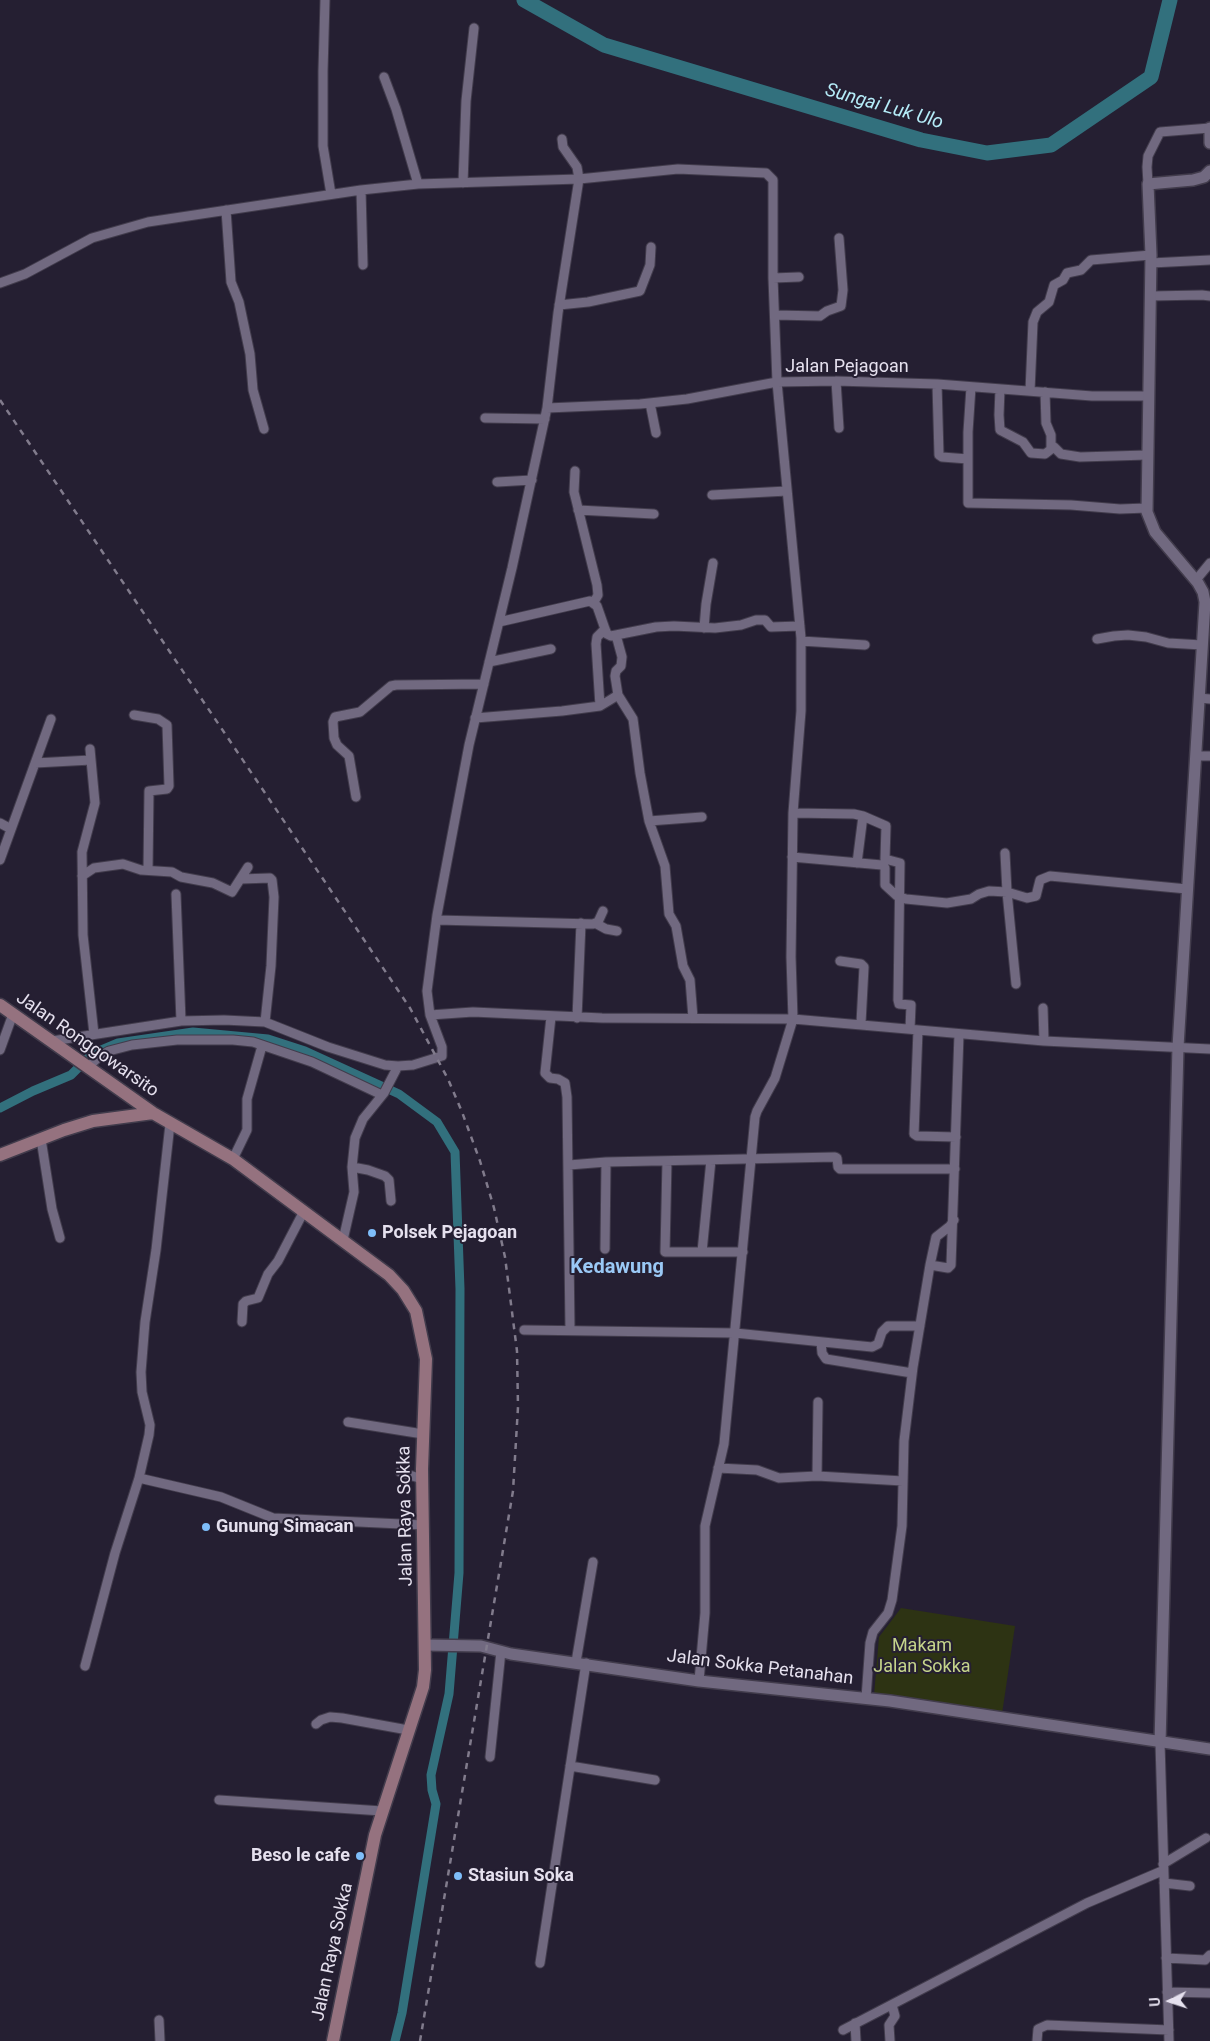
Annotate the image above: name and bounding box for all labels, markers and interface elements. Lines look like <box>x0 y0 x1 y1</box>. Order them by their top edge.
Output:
water label: Sungai Luk Ulo <box>822 79 946 135</box>
street label: Jalan Pejagoan <box>785 356 909 378</box>
street label: Jalan Ronggowarsito <box>12 988 162 1102</box>
place label: Polsek Pejagoan <box>382 1222 517 1244</box>
marker: Polsek Pejagoan <box>366 1227 378 1239</box>
district label: Kedawung <box>570 1256 664 1280</box>
street label: Jalan Raya Sokka <box>394 1445 418 1587</box>
place label: Gunung Simacan <box>216 1516 354 1538</box>
marker: Gunung Simacan <box>200 1521 212 1533</box>
park label: Makam Jalan Sokka <box>873 1635 971 1678</box>
street label: Jalan Sokka Petanahan <box>666 1646 854 1690</box>
place label: Beso le cafe <box>251 1845 350 1867</box>
marker: Beso le cafe <box>354 1850 366 1862</box>
place label: Stasiun Soka <box>468 1865 574 1887</box>
marker: Stasiun Soka <box>452 1870 464 1882</box>
street label: Jalan Raya Sokka <box>308 1881 358 2023</box>
north arrow <box>1145 1976 1195 2026</box>
text: U <box>1147 1997 1163 2007</box>

